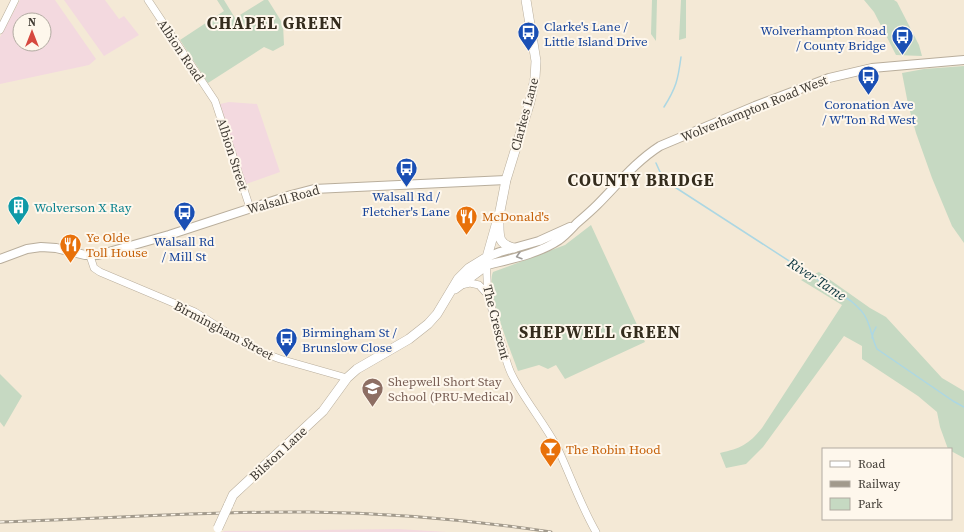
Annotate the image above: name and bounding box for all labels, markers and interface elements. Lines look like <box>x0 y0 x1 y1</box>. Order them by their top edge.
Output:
district label: CHAPEL GREEN <box>207 11 343 35</box>
north arrow <box>12 12 52 52</box>
text: N <box>28 15 36 30</box>
street label: Albion Road <box>154 16 208 85</box>
place label: Clarke's Lane / Little Island Drive <box>544 18 648 50</box>
bus stop icon: Clarke's Lane / Little Island Drive <box>515 20 541 53</box>
place label: Wolverhampton Road / County Bridge <box>760 22 887 54</box>
bus stop icon: Wolverhampton Road / County Bridge <box>889 24 915 57</box>
bus stop icon: Coronation Ave / W'Ton Rd West <box>856 63 882 96</box>
street label: Wolverhampton Road West <box>678 71 831 146</box>
street label: Clarkes Lane <box>507 75 542 152</box>
place label: Coronation Ave / W'Ton Rd West <box>822 96 917 128</box>
street label: Albion Street <box>213 116 253 193</box>
bus stop icon: Walsall Rd / Fletcher's Lane <box>393 155 419 188</box>
district label: COUNTY BRIDGE <box>567 168 715 192</box>
street label: Walsall Road <box>245 181 322 218</box>
place label: Walsall Rd / Fletcher's Lane <box>362 188 450 220</box>
building icon: Wolverson X Ray <box>6 194 32 227</box>
place label: Wolverson X Ray <box>34 199 132 216</box>
bus stop icon: Walsall Rd / Mill St <box>171 200 197 233</box>
restaurant icon: McDonald's <box>454 203 480 236</box>
place label: McDonald's <box>482 208 549 225</box>
place label: Ye Olde Toll House <box>86 229 148 261</box>
restaurant icon: Ye Olde Toll House <box>57 231 83 264</box>
place label: Walsall Rd / Mill St <box>154 233 215 265</box>
one-way arrow <box>516 251 523 260</box>
water label: River Tame <box>783 252 850 306</box>
street label: The Crescent <box>479 283 514 362</box>
street label: Birmingham Street <box>171 297 277 364</box>
district label: SHEPWELL GREEN <box>519 320 681 344</box>
place label: Birmingham St / Brunslow Close <box>302 324 398 356</box>
bus stop icon: Birmingham St / Brunslow Close <box>274 326 300 359</box>
place label: Shepwell Short Stay School (PRU-Medical) <box>388 373 514 405</box>
school or university icon: Shepwell Short Stay School (PRU-Medical) <box>359 375 385 408</box>
street label: Bilston Lane <box>246 422 311 484</box>
bar icon: The Robin Hood <box>538 436 564 469</box>
place label: The Robin Hood <box>566 441 661 458</box>
legend <box>822 448 952 520</box>
text: Road <box>858 456 885 472</box>
text: Railway <box>858 476 901 492</box>
text: Park <box>858 496 883 512</box>

